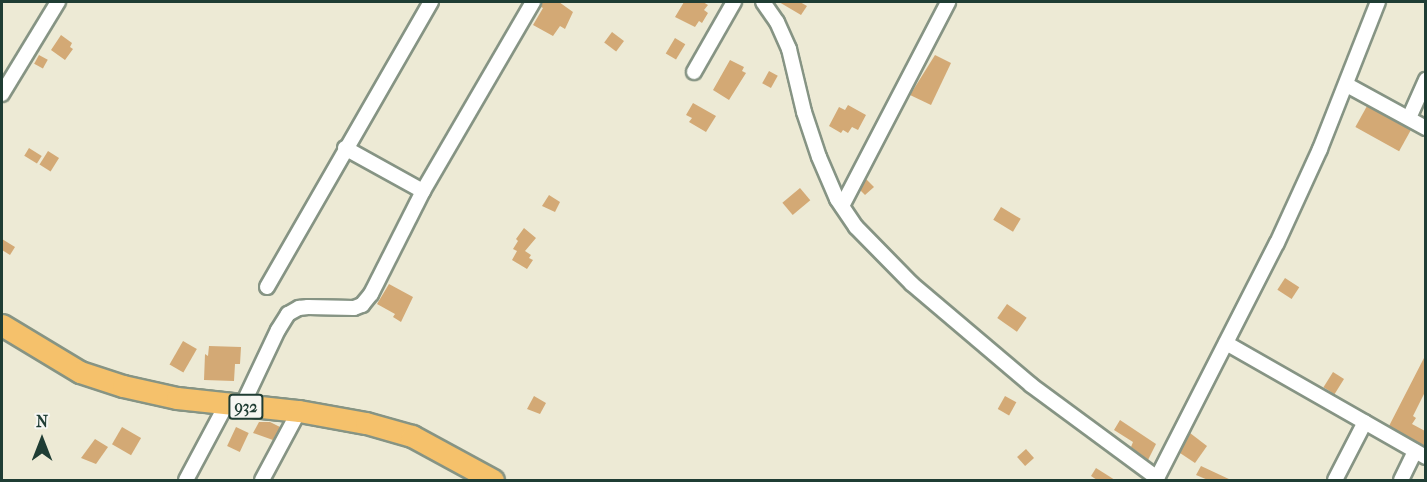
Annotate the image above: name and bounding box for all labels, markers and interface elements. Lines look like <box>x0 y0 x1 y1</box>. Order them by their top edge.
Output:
road number: 932 <box>228 394 264 420</box>
north arrow <box>12 410 72 470</box>
text: N <box>36 412 48 431</box>

